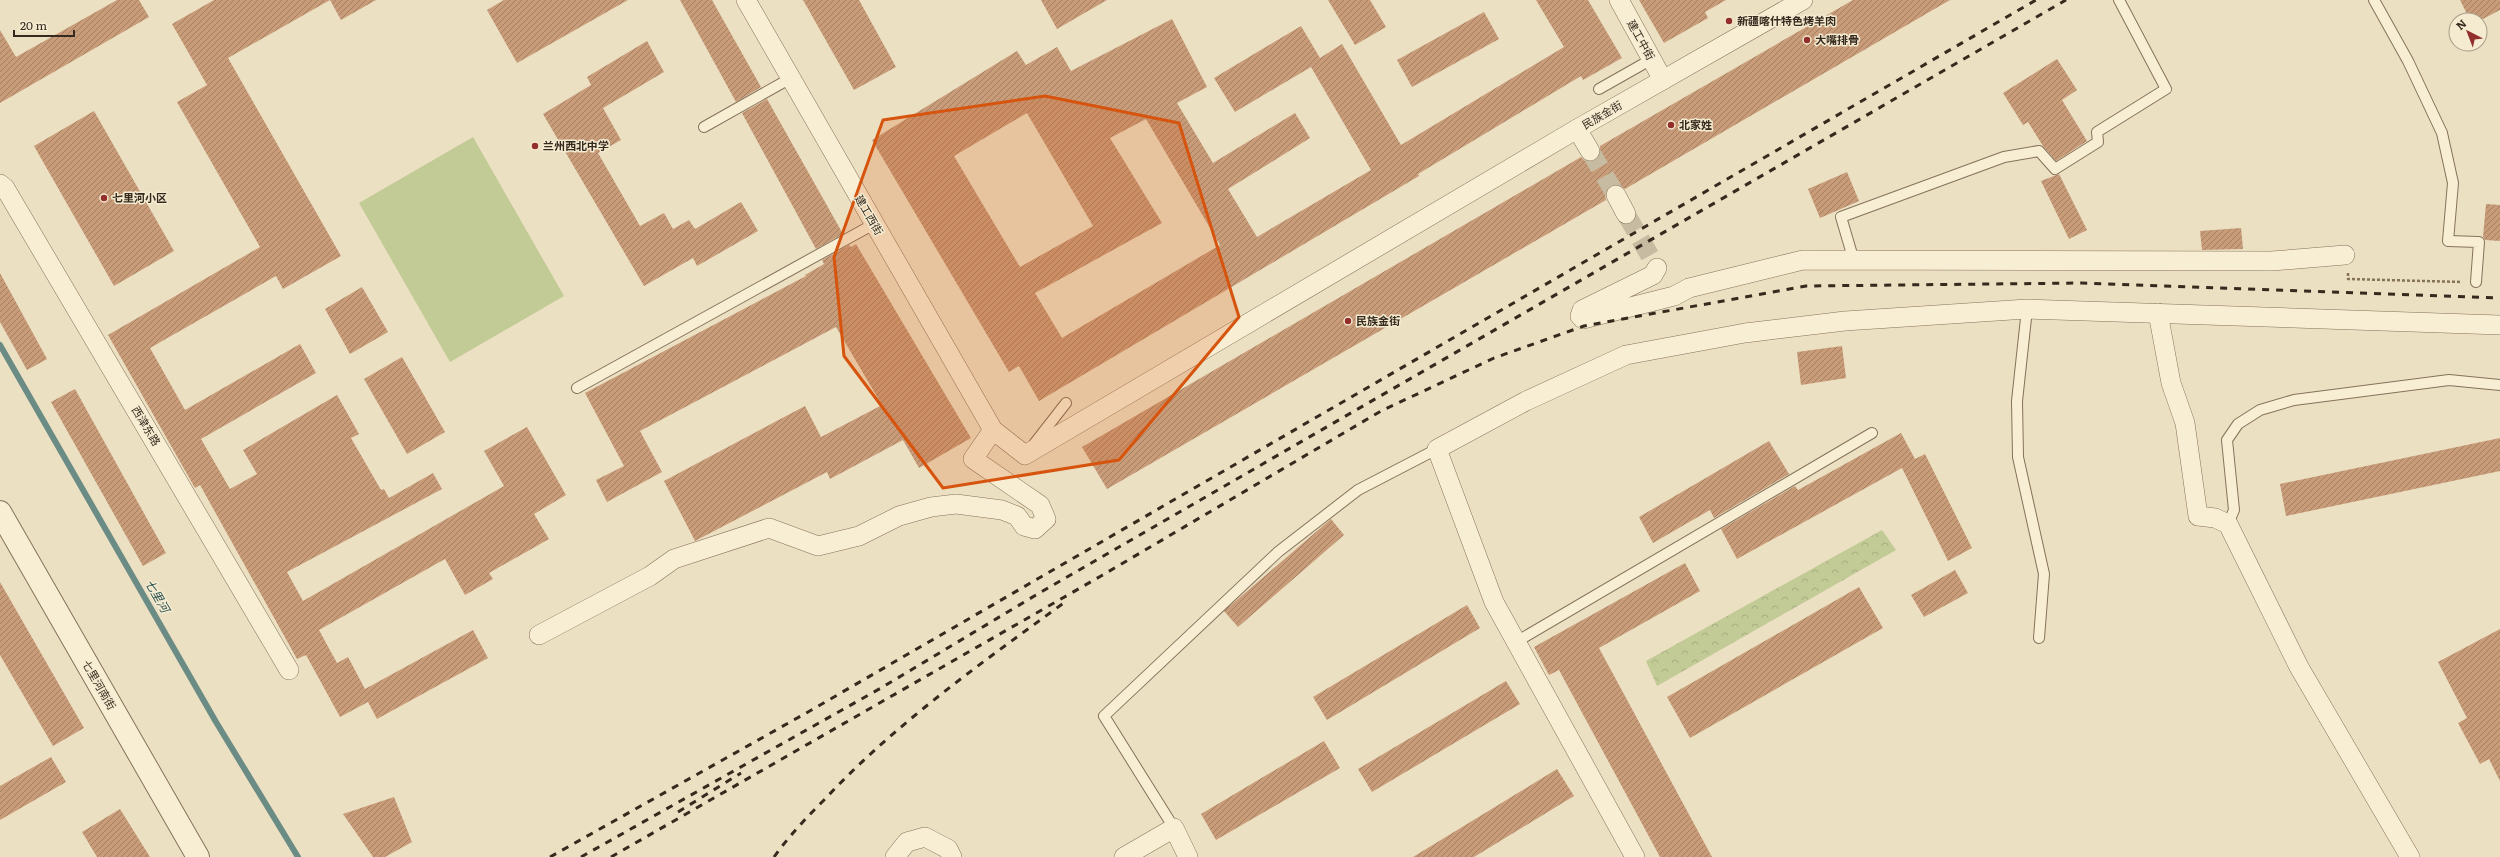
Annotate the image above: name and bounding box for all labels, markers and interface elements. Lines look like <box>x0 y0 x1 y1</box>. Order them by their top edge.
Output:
scale bar <box>14 12 74 38</box>
place label: 新疆喀什特色烤羊肉 <box>1737 12 1836 28</box>
north arrow <box>2448 12 2488 52</box>
text: N <box>2452 15 2469 33</box>
text: 20 m <box>20 16 47 34</box>
street label: 建工中街 <box>1624 16 1660 63</box>
marker: 新疆喀什特色烤羊肉 <box>1724 16 1734 26</box>
place label: 大嘴排骨 <box>1815 31 1859 47</box>
marker: 大嘴排骨 <box>1802 35 1812 45</box>
street label: 民族金街 <box>1578 96 1625 132</box>
place label: 北家姓 <box>1679 116 1712 132</box>
marker: 北家姓 <box>1666 120 1676 130</box>
place label: 兰州西北中学 <box>543 137 609 153</box>
marker: 兰州西北中学 <box>530 141 540 151</box>
place label: 七里河小区 <box>112 189 167 205</box>
street label: 建工西街 <box>852 191 888 238</box>
marker: 七里河小区 <box>99 193 109 203</box>
place label: 民族金街 <box>1356 312 1400 328</box>
marker: 民族金街 <box>1343 316 1353 326</box>
street label: 西津东路 <box>129 403 165 448</box>
water label: 七里河 <box>141 575 176 617</box>
street label: 七里河南街 <box>79 657 121 712</box>

